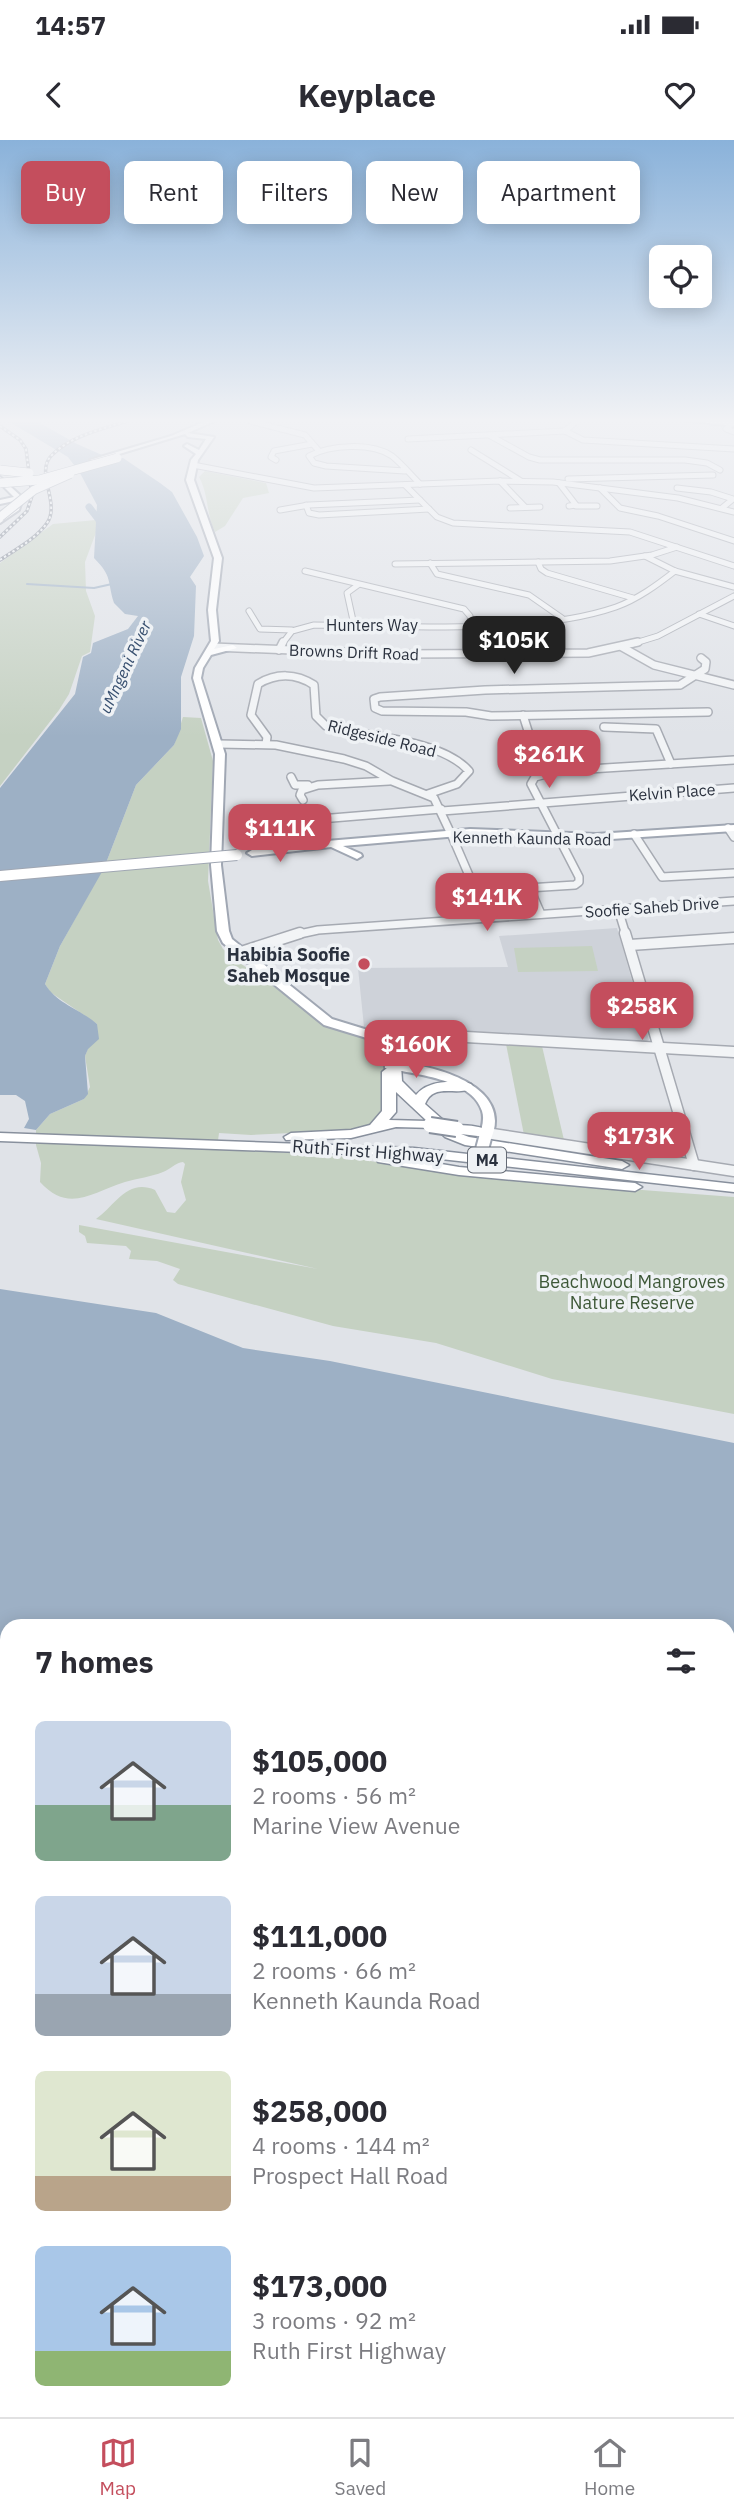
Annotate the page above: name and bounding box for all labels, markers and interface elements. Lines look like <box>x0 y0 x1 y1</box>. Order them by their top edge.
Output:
text: 14:57 <box>35 8 106 42</box>
text: Keyplace <box>298 74 436 116</box>
icon: back <box>35 76 73 114</box>
icon: heart <box>661 76 699 114</box>
chip: Buy <box>21 161 110 224</box>
chip: Rent <box>124 161 223 224</box>
chip: Filters <box>237 161 352 224</box>
chip: New <box>366 161 463 224</box>
chip: Apartment <box>477 161 640 224</box>
map controls <box>649 245 712 308</box>
button: locate <box>649 245 712 308</box>
street label: Hunters Way <box>326 615 418 635</box>
water label: uMngeni River <box>95 616 156 716</box>
pin: $105K <box>465 616 563 676</box>
text: $105K <box>478 624 550 654</box>
street label: Browns Drift Road <box>289 640 419 664</box>
street label: Ridgeside Road <box>326 715 438 761</box>
pin: $261K <box>500 730 598 790</box>
text: $261K <box>513 738 585 768</box>
street label: Kelvin Place <box>628 779 716 805</box>
pin: $111K <box>231 804 329 864</box>
text: $111K <box>244 812 316 842</box>
street label: Kenneth Kaunda Road <box>452 827 612 849</box>
pin: $141K <box>438 874 536 933</box>
text: $141K <box>451 881 523 911</box>
street label: Soofie Saheb Drive <box>584 892 720 922</box>
place label: Habibia Soofie Saheb Mosque <box>227 943 350 987</box>
marker: Habibia Soofie Saheb Mosque <box>356 956 372 972</box>
pin: $258K <box>593 982 691 1042</box>
text: $258K <box>606 990 678 1020</box>
pin: $160K <box>367 1020 465 1080</box>
text: $160K <box>380 1028 452 1058</box>
pin: $173K <box>590 1112 688 1172</box>
text: $173K <box>603 1120 675 1150</box>
street label: Ruth First Highway <box>291 1134 445 1168</box>
road number: M4 <box>468 1148 506 1172</box>
park label: Beachwood Mangroves Nature Reserve <box>539 1270 725 1314</box>
text: 7 homes <box>35 1642 154 1681</box>
icon: filters <box>662 1642 700 1680</box>
text: $105,000 <box>252 1741 387 1780</box>
icon: home <box>91 1749 175 1833</box>
text: 2 rooms · 56 m² <box>252 1780 416 1810</box>
text: Marine View Avenue <box>252 1810 460 1840</box>
text: $111,000 <box>252 1916 387 1955</box>
icon: home <box>91 1924 175 2008</box>
text: 2 rooms · 66 m² <box>252 1955 416 1985</box>
text: Kenneth Kaunda Road <box>252 1985 481 2015</box>
text: $258,000 <box>252 2091 387 2130</box>
icon: home <box>91 2099 175 2183</box>
text: 4 rooms · 144 m² <box>252 2130 430 2160</box>
text: Prospect Hall Road <box>252 2160 448 2190</box>
text: $173,000 <box>252 2266 387 2305</box>
icon: home <box>91 2274 175 2358</box>
text: 3 rooms · 92 m² <box>252 2305 416 2335</box>
text: Ruth First Highway <box>252 2335 446 2365</box>
tab: Map <box>99 2434 137 2500</box>
tab: Saved <box>335 2434 386 2500</box>
tab: Home <box>584 2434 635 2500</box>

